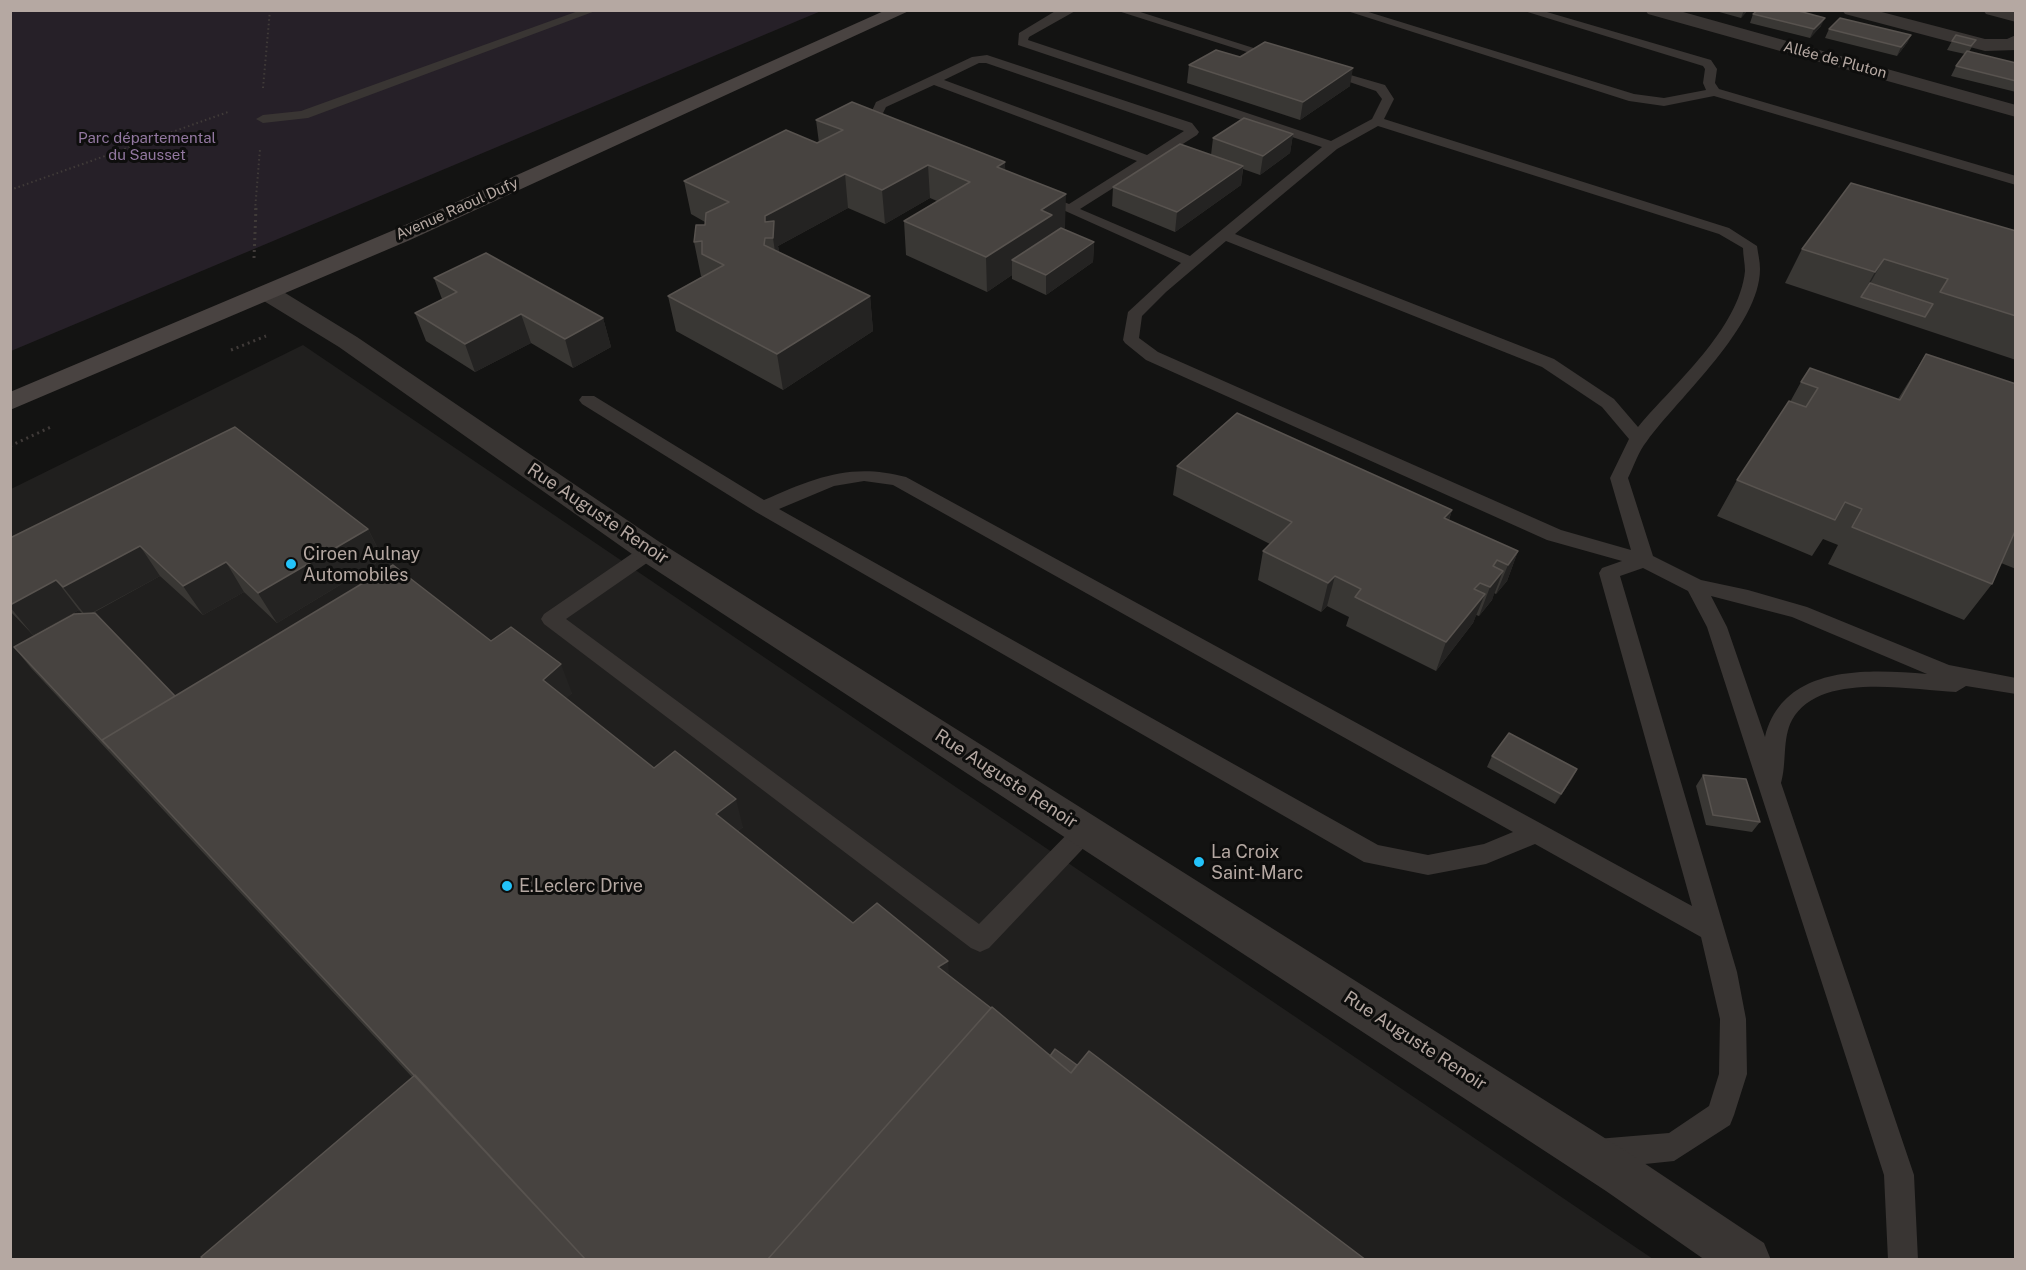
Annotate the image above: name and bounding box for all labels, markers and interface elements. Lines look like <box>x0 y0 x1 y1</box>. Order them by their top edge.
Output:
street label: Allée de Pluton <box>1781 38 1889 82</box>
park label: Parc départemental du Sausset <box>78 129 216 164</box>
street label: Avenue Raoul Dufy <box>393 174 521 244</box>
street label: Rue Auguste Renoir <box>523 459 673 569</box>
place label: Ciroen Aulnay Automobiles <box>303 543 420 586</box>
marker: Ciroen Aulnay Automobiles <box>284 557 298 571</box>
street label: Rue Auguste Renoir <box>931 725 1081 833</box>
place label: La Croix Saint-Marc <box>1211 841 1303 884</box>
marker: La Croix Saint-Marc <box>1192 855 1206 869</box>
place label: E.Leclerc Drive <box>519 875 643 897</box>
marker: E.Leclerc Drive <box>500 879 514 893</box>
street label: Rue Auguste Renoir <box>1340 987 1490 1095</box>

